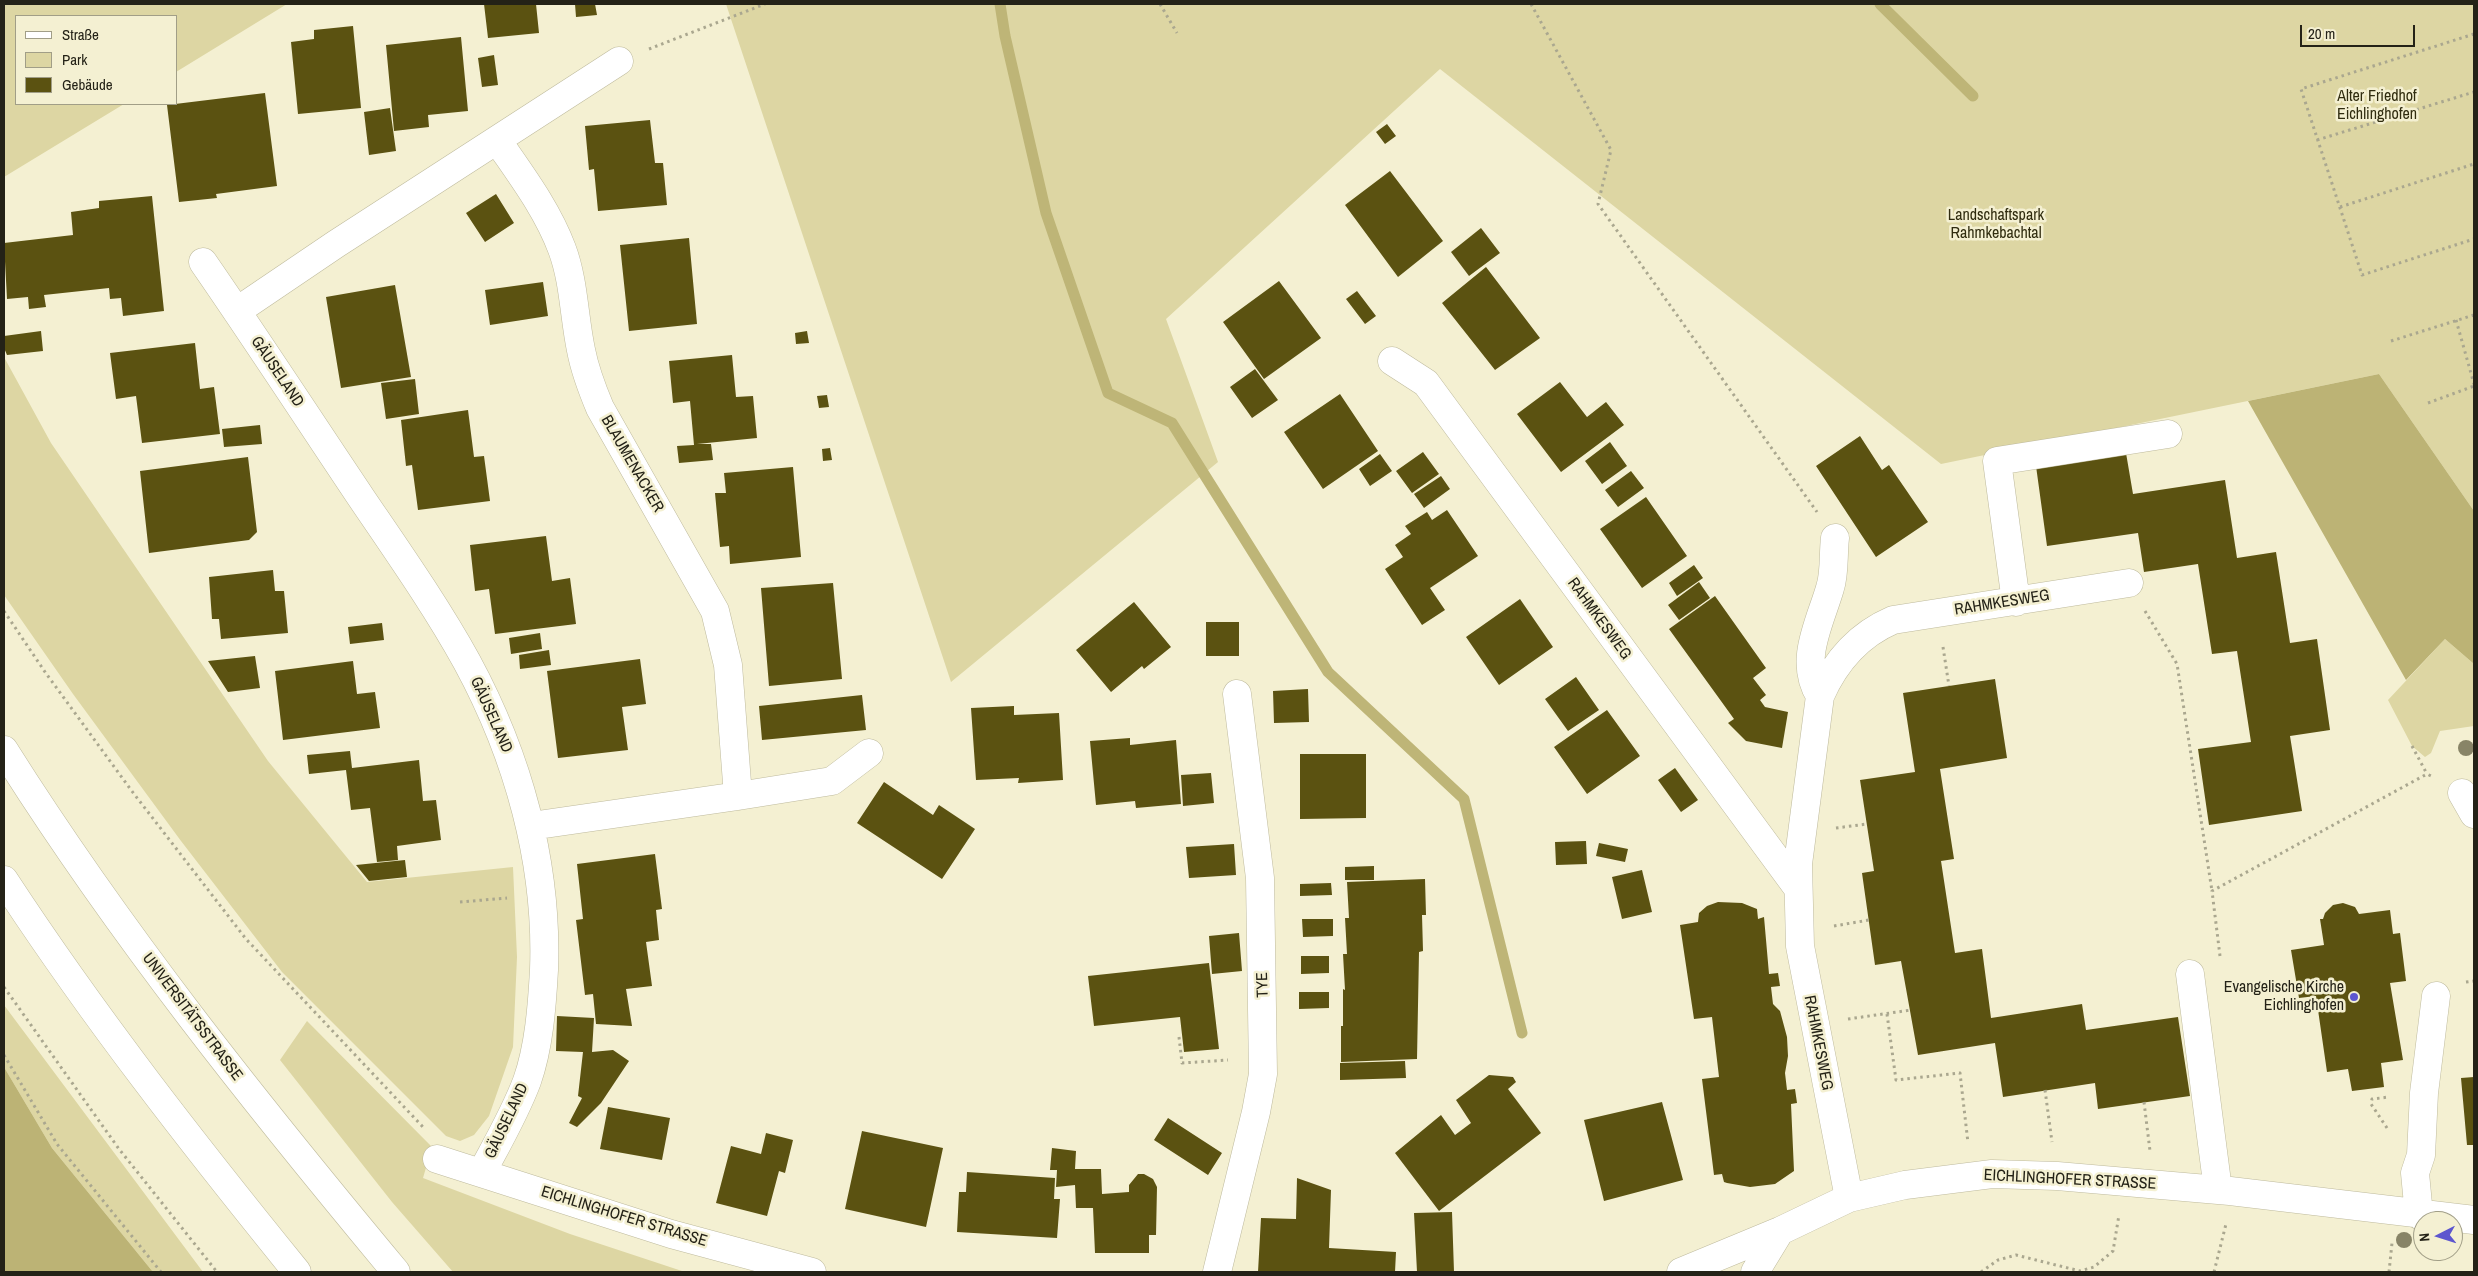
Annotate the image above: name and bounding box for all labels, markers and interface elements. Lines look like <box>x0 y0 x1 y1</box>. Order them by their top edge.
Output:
legend <box>15 15 178 105</box>
scale bar <box>2303 15 2418 47</box>
text: 20 m <box>2308 23 2335 44</box>
text: Straße <box>62 24 99 45</box>
text: Park <box>62 49 87 70</box>
text: Gebäude <box>62 74 113 95</box>
park label: Alter Friedhof Eichlinghofen <box>2337 87 2417 125</box>
park label: Landschaftspark Rahmkebachtal <box>1948 206 2044 244</box>
street label: GÄUSELAND <box>246 333 308 411</box>
street label: BLAUMENACKER <box>597 412 667 516</box>
street label: RAHMKESWEG <box>1563 574 1635 664</box>
street label: RAHMKESWEG <box>1953 586 2051 620</box>
street label: GÄUSELAND <box>466 674 516 756</box>
street label: UNIVERSITÄTSSTRASSE <box>138 949 246 1085</box>
street label: TYE <box>1253 972 1273 998</box>
place label: Evangelische Kirche Eichlinghofen <box>2224 978 2344 1016</box>
marker: Evangelische Kirche Eichlinghofen <box>2348 991 2360 1003</box>
street label: RAHMKESWEG <box>1799 994 1837 1092</box>
street label: GÄUSELAND <box>481 1080 533 1162</box>
street label: EICHLINGHOFER STRASSE <box>1983 1166 2157 1194</box>
street label: EICHLINGHOFER STRASSE <box>539 1183 709 1251</box>
north arrow <box>2413 1211 2463 1261</box>
text: N <box>2415 1232 2433 1242</box>

